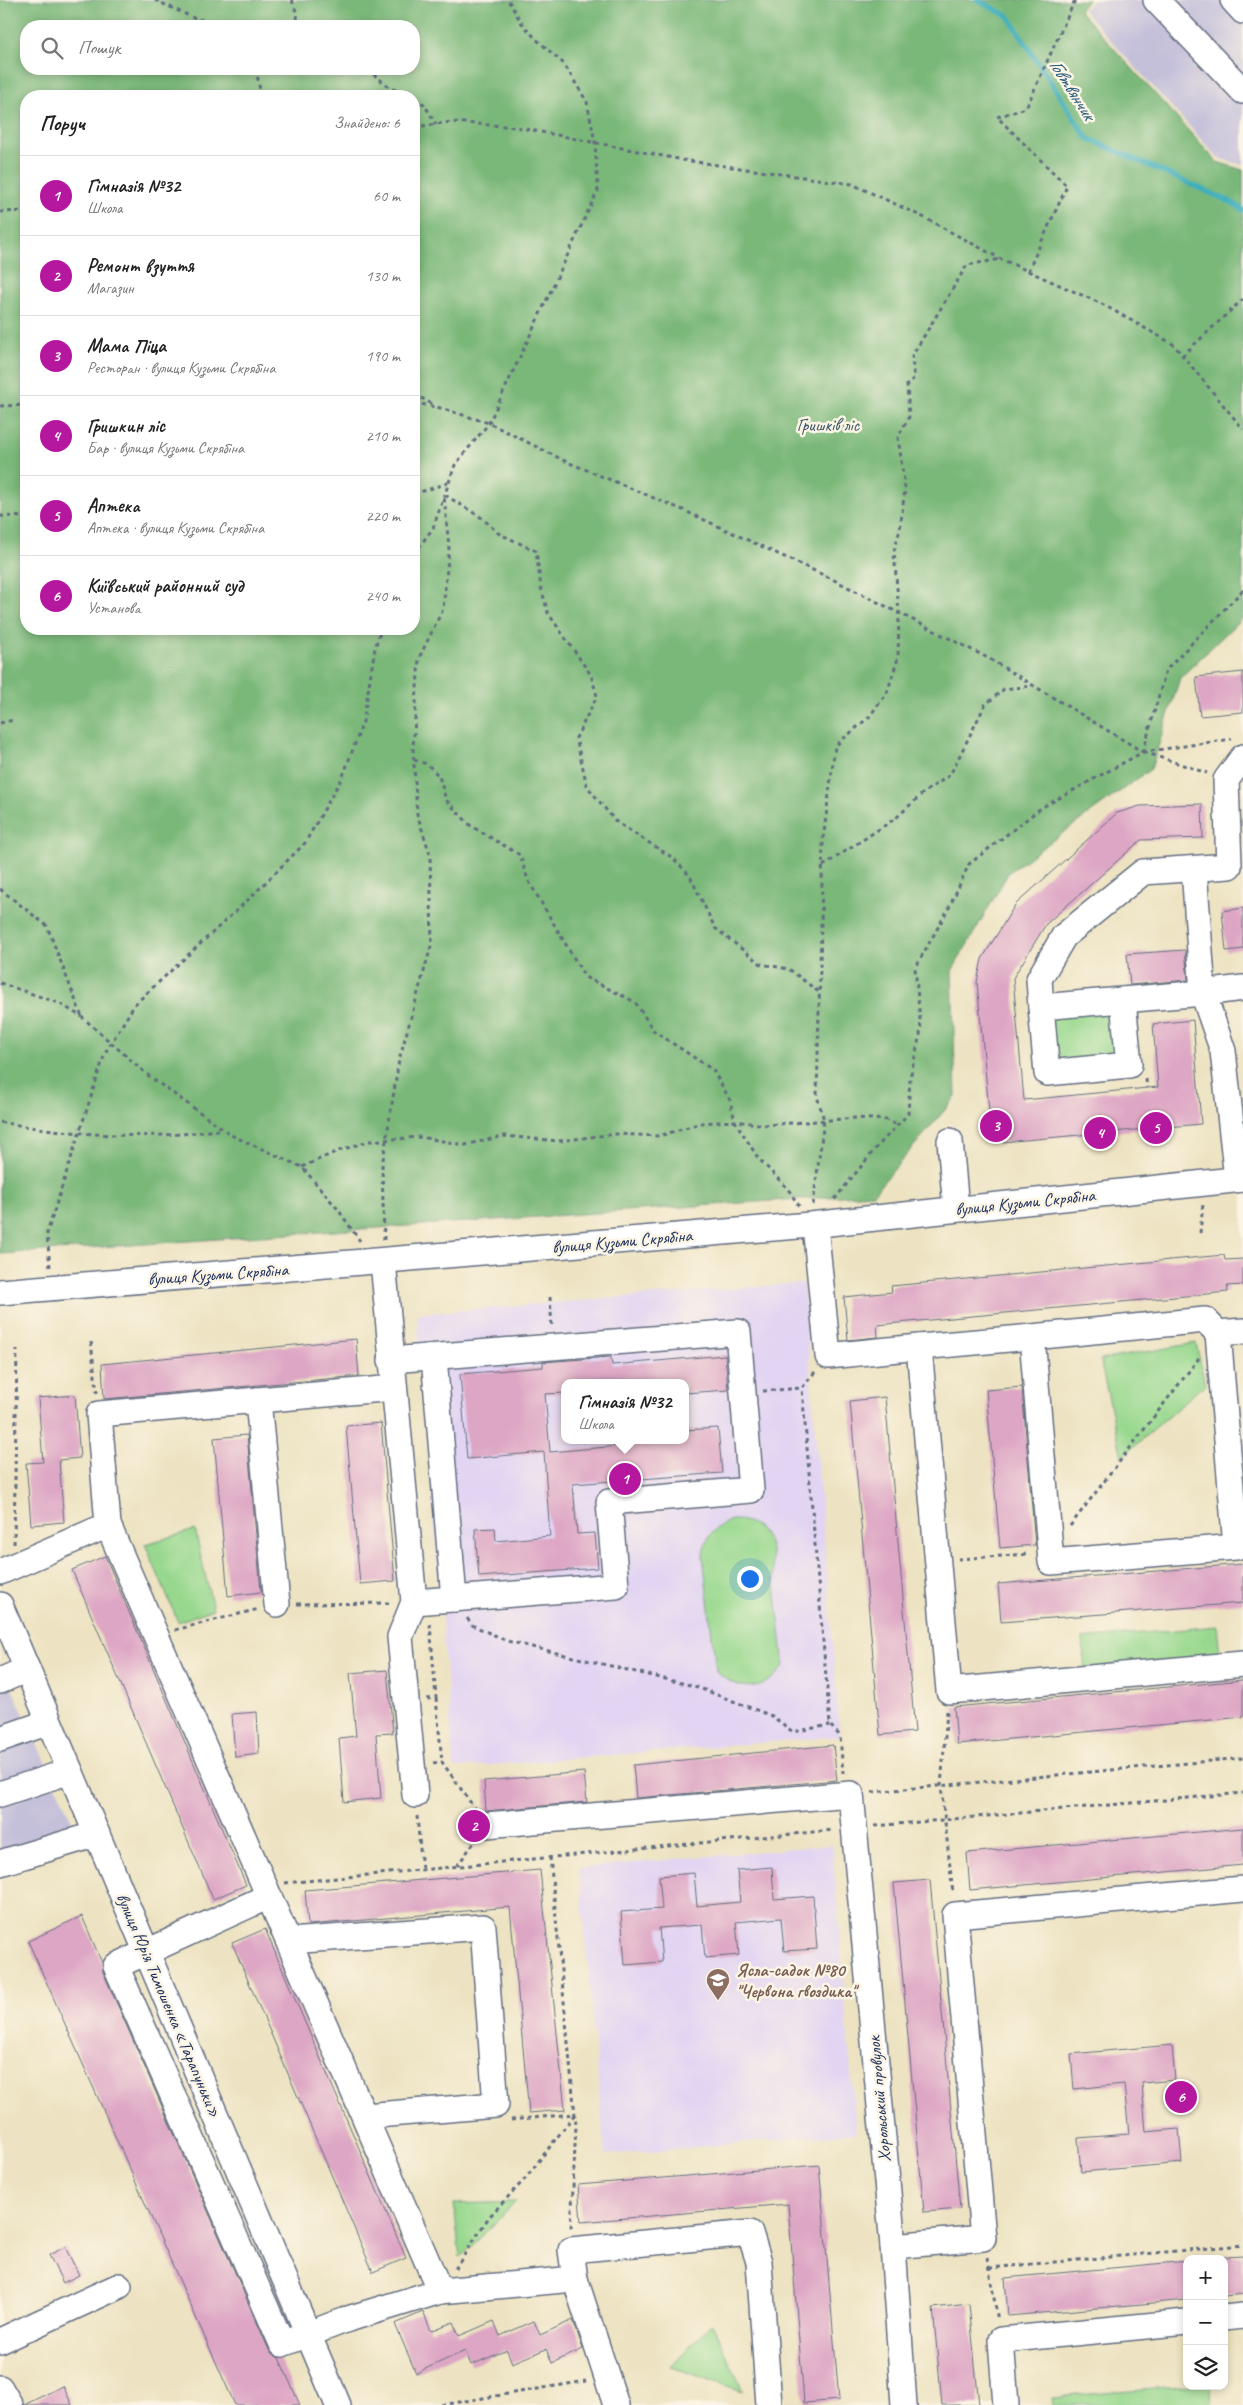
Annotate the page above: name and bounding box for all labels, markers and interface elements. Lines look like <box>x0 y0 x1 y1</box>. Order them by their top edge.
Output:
search box <box>20 20 420 75</box>
icon: search <box>38 34 66 62</box>
text: Пошук <box>78 36 120 60</box>
water label: Говтвянчик <box>1044 55 1102 127</box>
text: Поруч <box>40 110 85 136</box>
text: Знайдено: 6 <box>334 113 400 133</box>
text: Гімназія №32 <box>87 174 180 198</box>
text: 1 <box>52 186 60 206</box>
text: 60 m <box>373 186 400 206</box>
text: Школа <box>87 198 122 218</box>
text: Ремонт взуття <box>87 254 194 278</box>
text: 2 <box>52 266 60 286</box>
text: 130 m <box>366 266 400 286</box>
text: Магазин <box>87 278 134 298</box>
text: Мама Піца <box>87 334 166 358</box>
text: 3 <box>52 346 60 366</box>
text: 190 m <box>366 346 400 366</box>
text: Ресторан · вулиця Кузьми Скрябіна <box>87 358 275 378</box>
text: Гришкин ліс <box>87 414 165 438</box>
park label: Гришків ліс <box>797 414 861 436</box>
text: 4 <box>52 426 60 446</box>
text: 210 m <box>366 426 400 446</box>
text: Бар · вулиця Кузьми Скрябіна <box>87 438 244 458</box>
text: Аптека <box>87 494 140 518</box>
text: 5 <box>53 506 59 526</box>
text: 220 m <box>366 506 400 526</box>
text: Аптека · вулиця Кузьми Скрябіна <box>87 518 264 538</box>
text: Київський районний суд <box>87 574 243 598</box>
text: 6 <box>52 586 60 606</box>
text: 240 m <box>366 586 400 606</box>
text: Установа <box>87 598 140 618</box>
pin: 3 <box>980 1107 1012 1145</box>
pin: 5 <box>1140 1109 1172 1147</box>
pin: 4 <box>1084 1114 1116 1152</box>
street label: вулиця Кузьми Скрябіна <box>954 1184 1097 1221</box>
street label: вулиця Кузьми Скрябіна <box>551 1224 694 1259</box>
street label: вулиця Кузьми Скрябіна <box>147 1258 290 1291</box>
popup <box>561 1379 689 1444</box>
text: Гімназія №32 <box>578 1390 672 1414</box>
text: Школа <box>578 1414 614 1434</box>
pin: 1 <box>609 1460 641 1498</box>
your location <box>737 1566 763 1592</box>
pin: 2 <box>458 1807 490 1845</box>
street label: вулиця Юрія Тимошенка «Тарапуньки» <box>112 1890 226 2121</box>
place label: Ясла-садок №80 "Червона гвоздика" <box>736 1959 859 2002</box>
school or university icon: Ясла-садок №80 "Червона гвоздика" <box>705 1967 731 2001</box>
street label: Хорольський провулок <box>862 2034 895 2163</box>
pin: 6 <box>1165 2078 1197 2116</box>
map controls <box>1183 2255 1228 2390</box>
button: + <box>1183 2255 1228 2300</box>
button: − <box>1183 2300 1228 2345</box>
button: layers <box>1183 2345 1228 2390</box>

